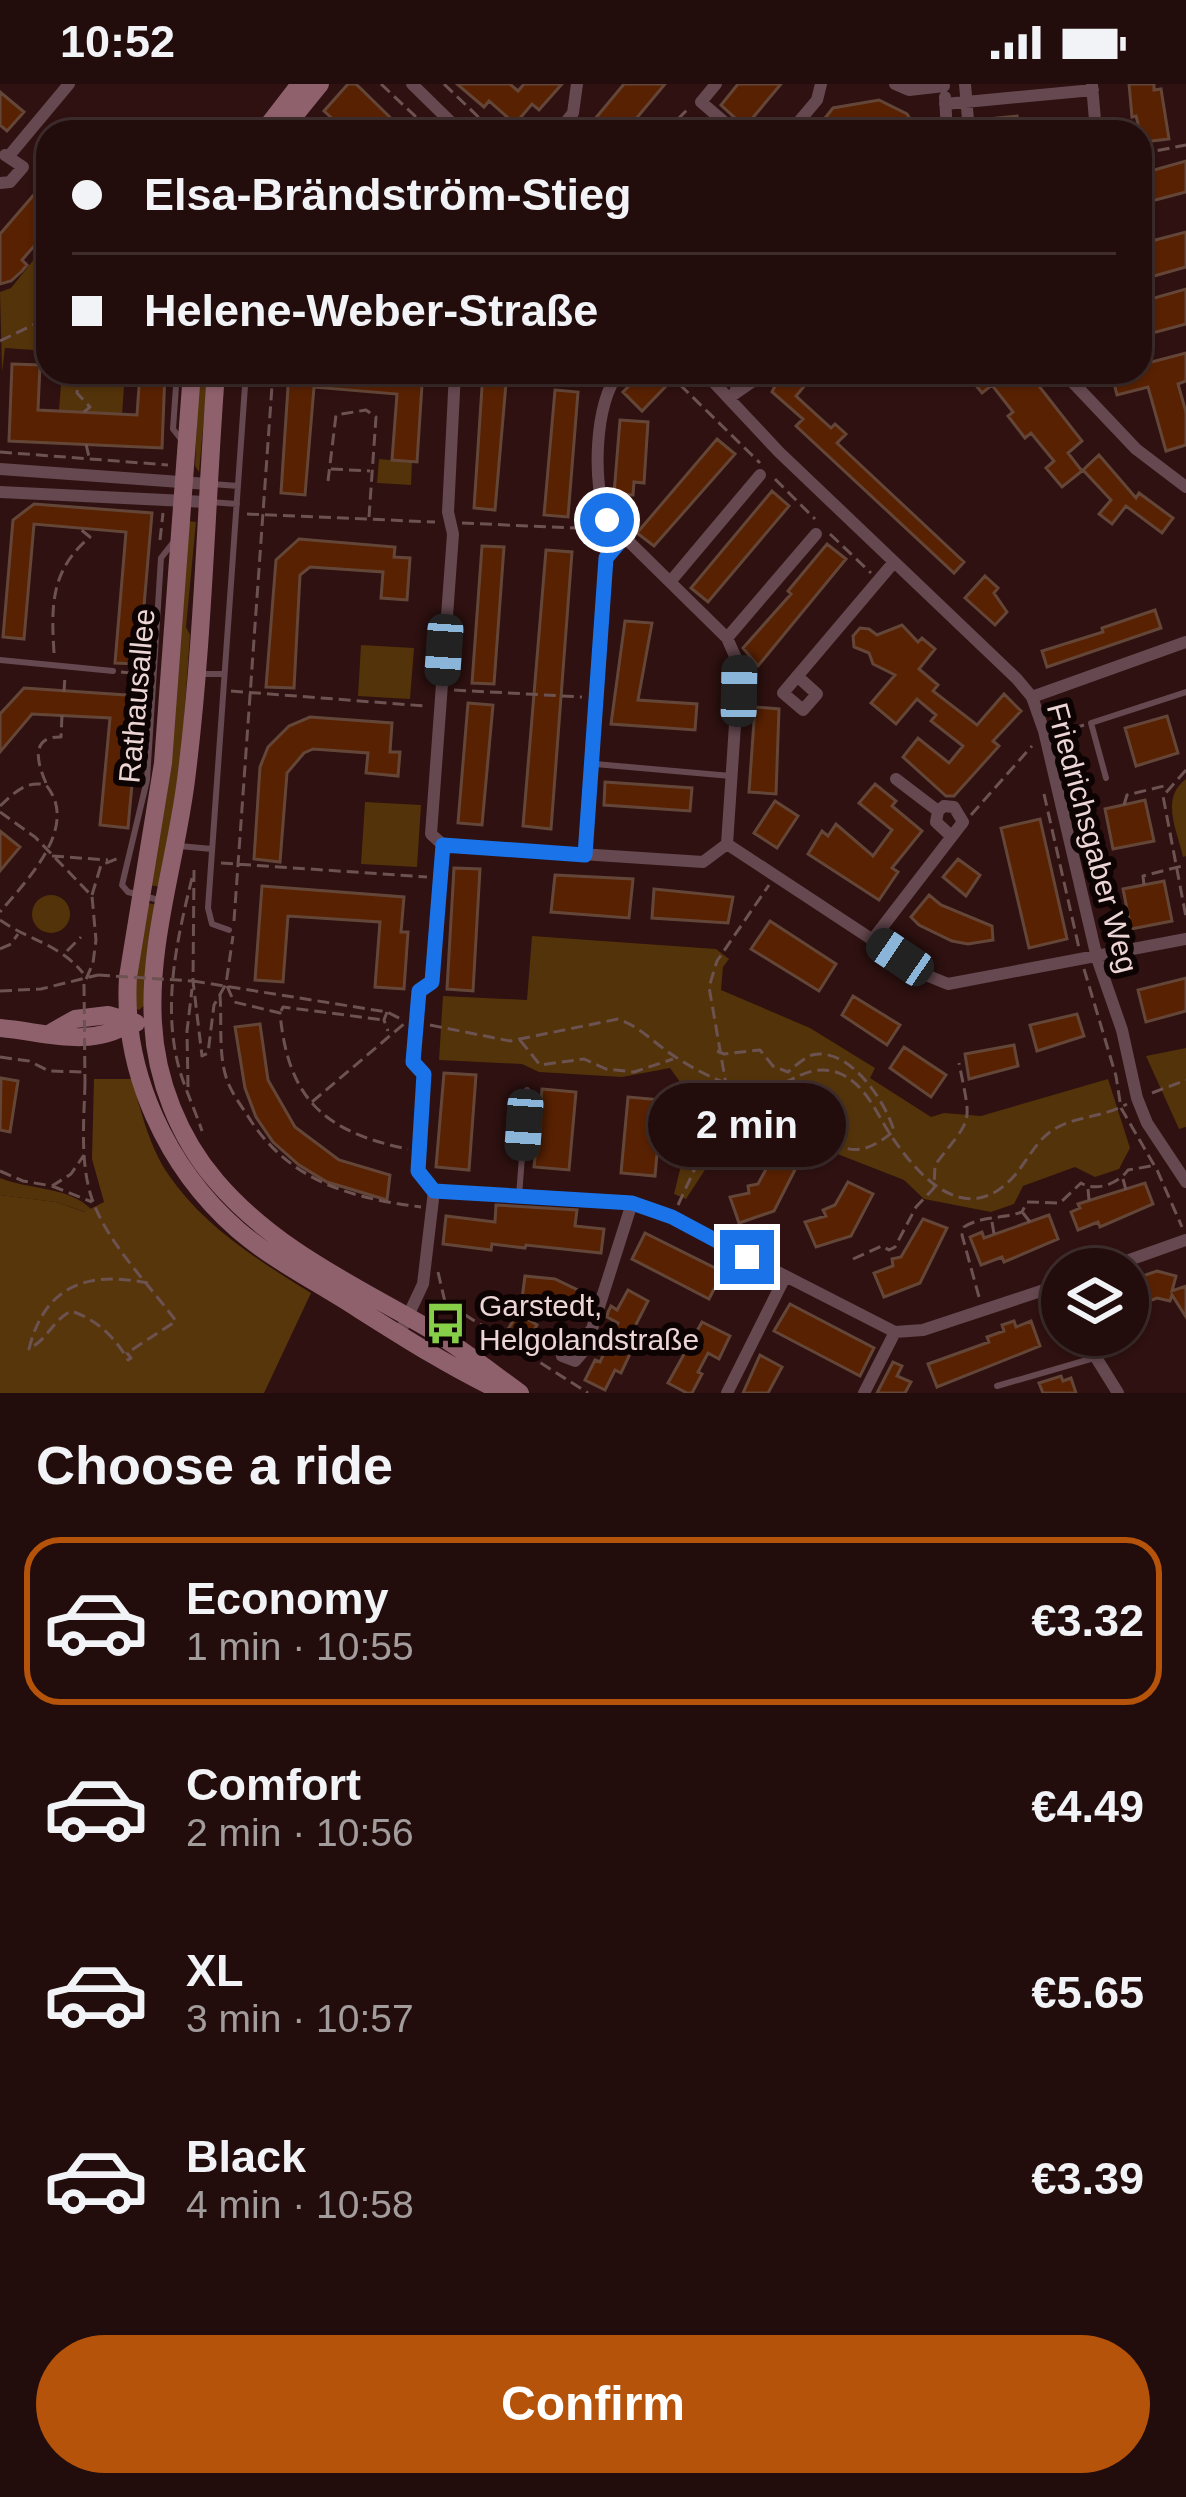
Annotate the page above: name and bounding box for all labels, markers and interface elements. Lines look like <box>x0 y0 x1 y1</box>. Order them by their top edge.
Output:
text: 10:52 <box>60 16 175 67</box>
text: Elsa-Brändström-Stieg <box>144 169 632 220</box>
text: Helene-Weber-Straße <box>144 285 598 336</box>
route start <box>580 493 634 547</box>
street label: Rathausallee <box>112 607 161 785</box>
car <box>424 613 464 687</box>
car <box>720 655 758 727</box>
street label: Friedrichsgaber Weg <box>1041 699 1144 976</box>
car <box>860 922 940 992</box>
callout: 2 min <box>648 1083 846 1167</box>
car <box>504 1088 544 1162</box>
text: 2 min <box>696 1103 798 1146</box>
route end <box>720 1230 774 1284</box>
map controls <box>1041 1248 1149 1356</box>
button: layers <box>1041 1248 1149 1356</box>
place label: Garstedt, Helgolandstraße <box>479 1289 699 1356</box>
bus stop icon: Garstedt, Helgolandstraße <box>422 1300 468 1346</box>
text: Choose a ride <box>36 1435 393 1495</box>
icon: car <box>42 1567 150 1675</box>
text: Economy <box>186 1573 389 1624</box>
text: €3.32 <box>1031 1595 1144 1646</box>
text: 1 min · 10:55 <box>186 1625 414 1668</box>
icon: car <box>42 1753 150 1861</box>
text: Comfort <box>186 1759 361 1810</box>
text: €4.49 <box>1031 1781 1144 1832</box>
text: 2 min · 10:56 <box>186 1811 414 1854</box>
icon: car <box>42 1939 150 2047</box>
text: XL <box>186 1945 244 1996</box>
text: €5.65 <box>1031 1967 1144 2018</box>
text: 3 min · 10:57 <box>186 1997 414 2040</box>
icon: car <box>42 2125 150 2233</box>
text: Black <box>186 2131 306 2182</box>
text: €3.39 <box>1031 2153 1144 2204</box>
text: 4 min · 10:58 <box>186 2183 414 2226</box>
button: Confirm <box>36 2335 1150 2473</box>

